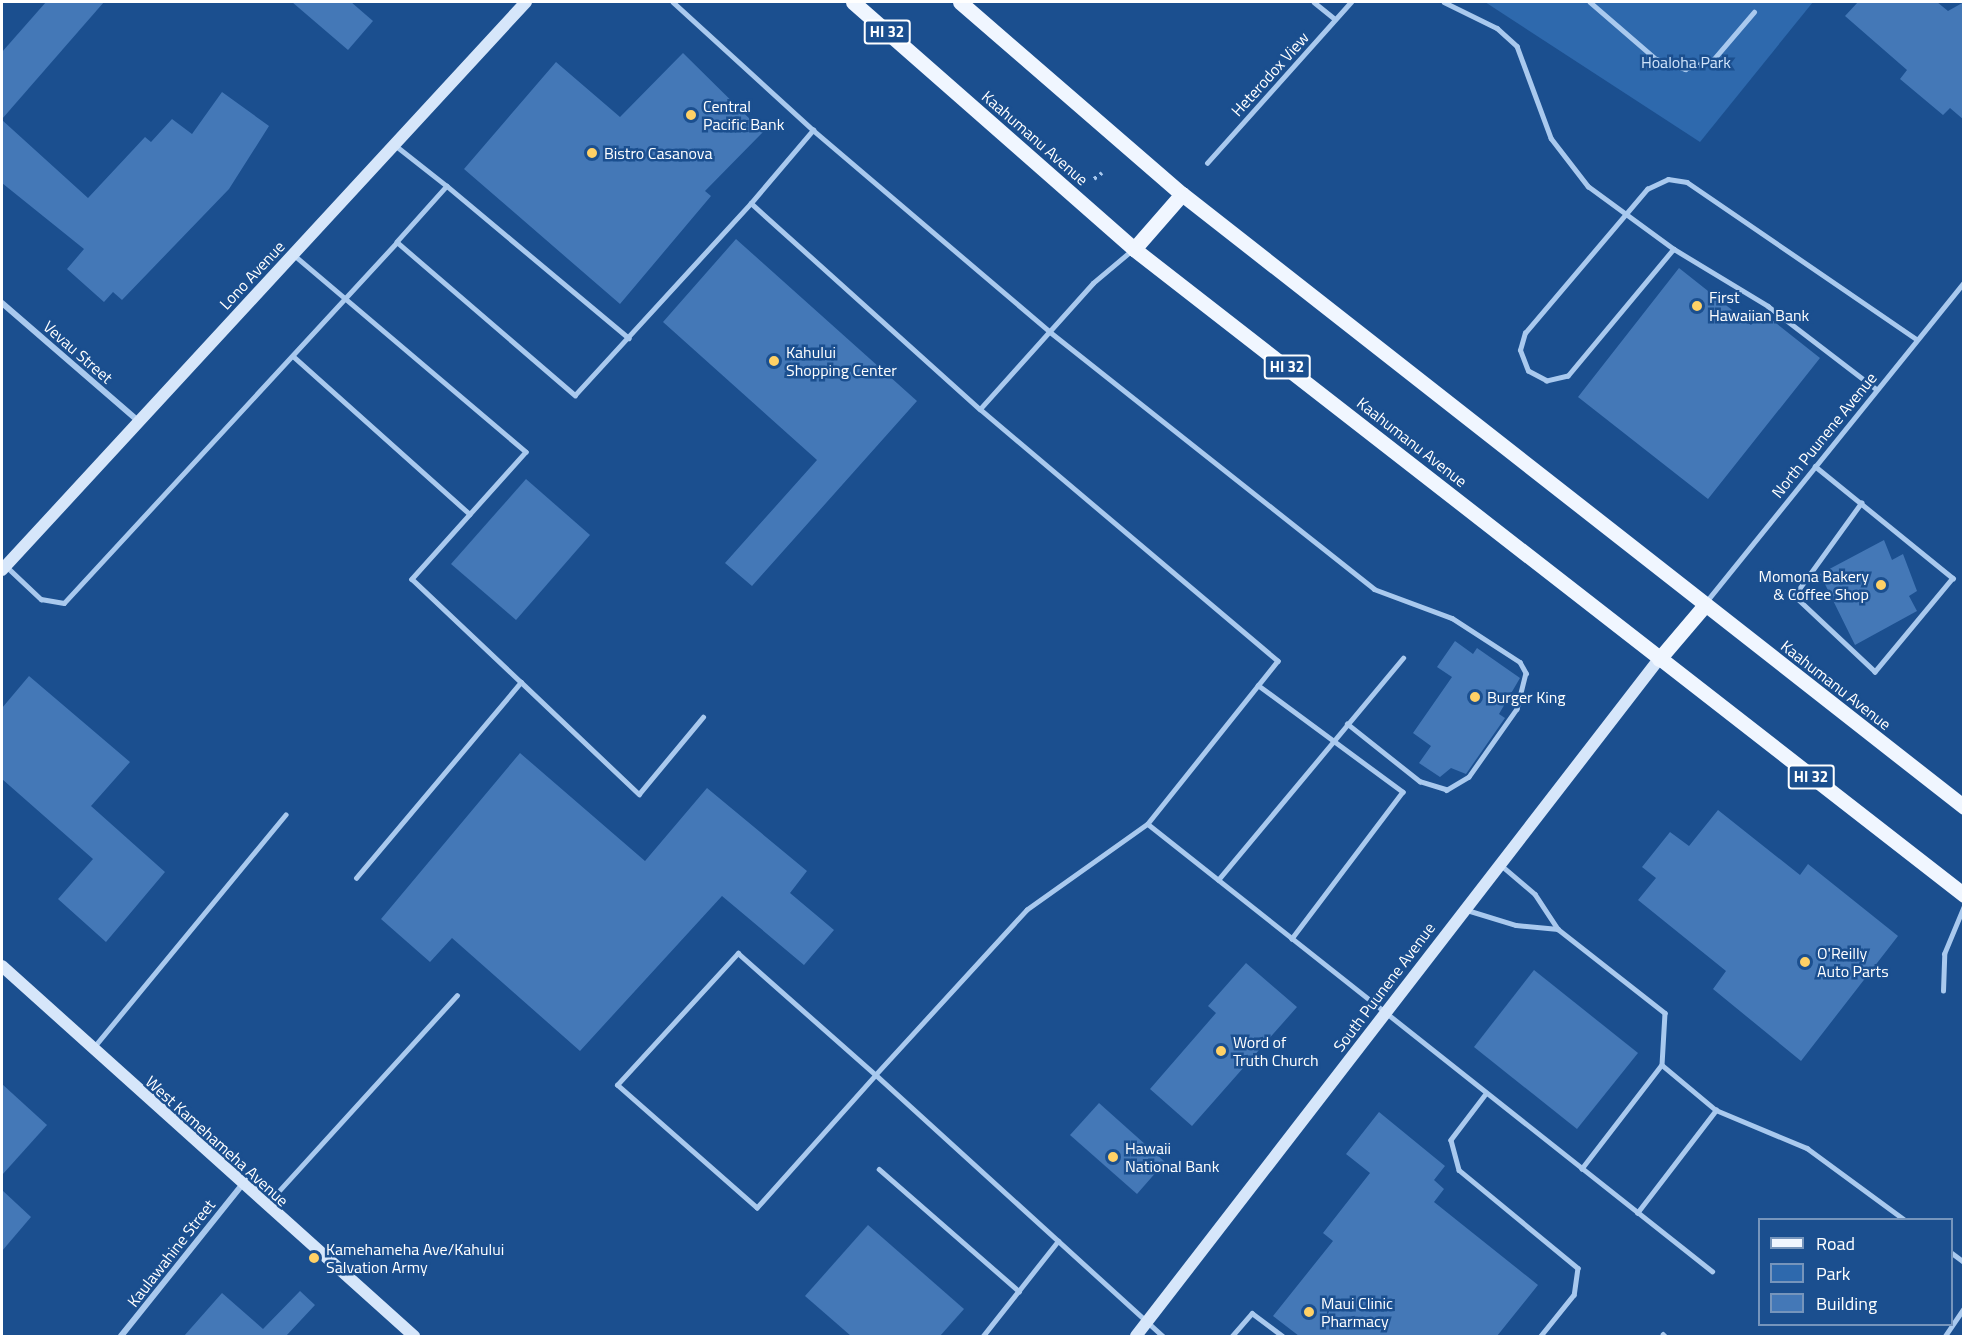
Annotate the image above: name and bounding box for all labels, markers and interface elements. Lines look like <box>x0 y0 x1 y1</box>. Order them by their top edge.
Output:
road number: HI 32 <box>863 20 911 44</box>
street label: Heterodox View <box>1227 28 1313 120</box>
park label: Hoaloha Park <box>1641 52 1731 72</box>
street label: Kaahumanu Avenue <box>978 87 1092 189</box>
place label: Central Pacific Bank <box>703 96 784 134</box>
marker: Central Pacific Bank <box>684 108 698 122</box>
place label: Bistro Casanova <box>604 143 712 163</box>
marker: Bistro Casanova <box>585 146 599 160</box>
street label: Lono Avenue <box>215 237 289 313</box>
place label: First Hawaiian Bank <box>1709 287 1809 325</box>
marker: First Hawaiian Bank <box>1690 299 1704 313</box>
street label: Vevau Street <box>39 317 117 387</box>
place label: Kahului Shopping Center <box>786 342 897 380</box>
marker: Kahului Shopping Center <box>767 354 781 368</box>
road number: HI 32 <box>1263 355 1311 379</box>
street label: North Puunene Avenue <box>1768 368 1880 502</box>
street label: Kaahumanu Avenue <box>1353 393 1471 491</box>
place label: Momona Bakery & Coffee Shop <box>1759 566 1869 604</box>
marker: Momona Bakery & Coffee Shop <box>1874 578 1888 592</box>
street label: Kaahumanu Avenue <box>1777 636 1895 734</box>
place label: Burger King <box>1487 687 1566 707</box>
marker: Burger King <box>1468 690 1482 704</box>
road number: HI 32 <box>1787 765 1835 789</box>
street label: South Puunene Avenue <box>1329 919 1439 1055</box>
place label: O'Reilly Auto Parts <box>1817 943 1889 981</box>
marker: O'Reilly Auto Parts <box>1798 955 1812 969</box>
place label: Word of Truth Church <box>1233 1032 1319 1070</box>
marker: Word of Truth Church <box>1214 1044 1228 1058</box>
street label: West Kamehameha Avenue <box>142 1072 292 1210</box>
place label: Hawaii National Bank <box>1125 1138 1219 1176</box>
marker: Hawaii National Bank <box>1106 1150 1120 1164</box>
street label: Kaulawahine Street <box>123 1195 219 1311</box>
legend <box>1758 1218 1953 1326</box>
text: Road <box>1816 1230 1855 1257</box>
place label: Kamehameha Ave/Kahului Salvation Army <box>326 1239 504 1277</box>
marker: Kamehameha Ave/Kahului Salvation Army <box>307 1251 321 1265</box>
text: Park <box>1816 1260 1850 1287</box>
text: Building <box>1816 1290 1877 1317</box>
place label: Maui Clinic Pharmacy <box>1321 1293 1393 1331</box>
marker: Maui Clinic Pharmacy <box>1302 1305 1316 1319</box>

